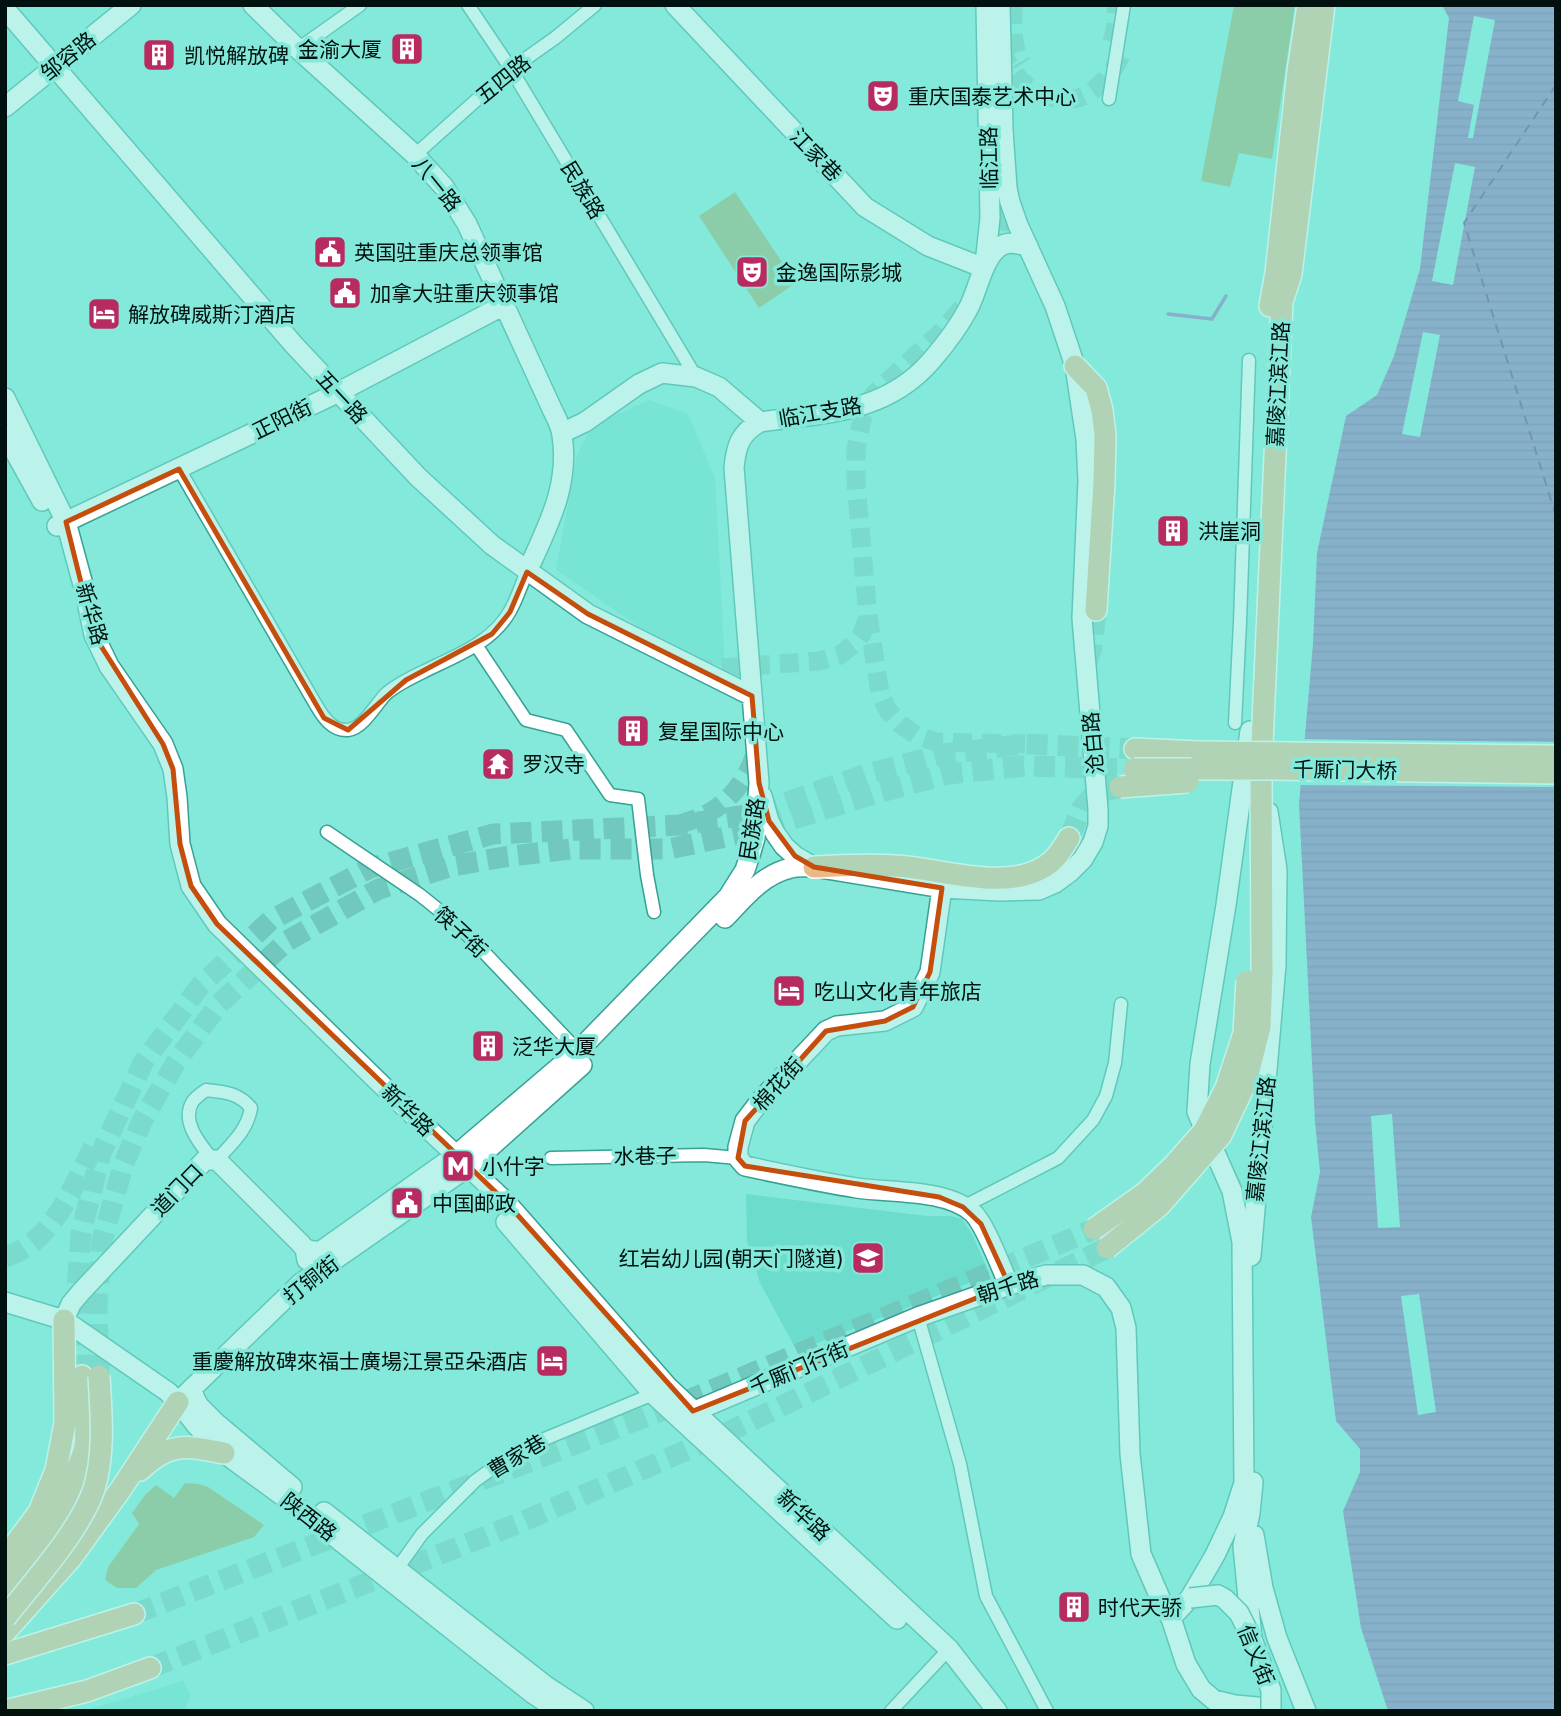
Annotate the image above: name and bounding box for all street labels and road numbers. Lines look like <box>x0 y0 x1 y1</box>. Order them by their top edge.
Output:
street label: 邹容路 <box>36 26 100 86</box>
street label: 五四路 <box>471 49 535 109</box>
street label: 江家巷 <box>785 124 847 186</box>
street label: 临江路 <box>976 126 1002 190</box>
street label: 八一路 <box>407 152 467 216</box>
street label: 民族路 <box>556 157 610 223</box>
street label: 嘉陵江滨江路 <box>1262 320 1294 448</box>
street label: 五一路 <box>311 365 373 429</box>
street label: 临江支路 <box>776 392 864 432</box>
street label: 正阳街 <box>248 394 316 444</box>
street label: 新华路 <box>71 580 113 648</box>
street label: 沧白路 <box>1078 711 1108 775</box>
street label: 千厮门大桥 <box>1292 757 1398 783</box>
street label: 民族路 <box>735 796 769 862</box>
street label: 筷子街 <box>429 901 493 963</box>
street label: 棉花街 <box>748 1052 808 1116</box>
street label: 嘉陵江滨江路 <box>1242 1075 1280 1203</box>
street label: 新华路 <box>377 1079 439 1141</box>
street label: 水巷子 <box>613 1143 677 1169</box>
street label: 道门口 <box>146 1159 208 1221</box>
street label: 打铜街 <box>278 1251 344 1309</box>
street label: 朝千路 <box>974 1266 1042 1308</box>
street label: 千厮门行街 <box>746 1336 852 1400</box>
street label: 曹家巷 <box>484 1429 550 1483</box>
street label: 新华路 <box>772 1484 836 1546</box>
street label: 陕西路 <box>276 1488 342 1546</box>
street label: 信义街 <box>1233 1621 1279 1689</box>

